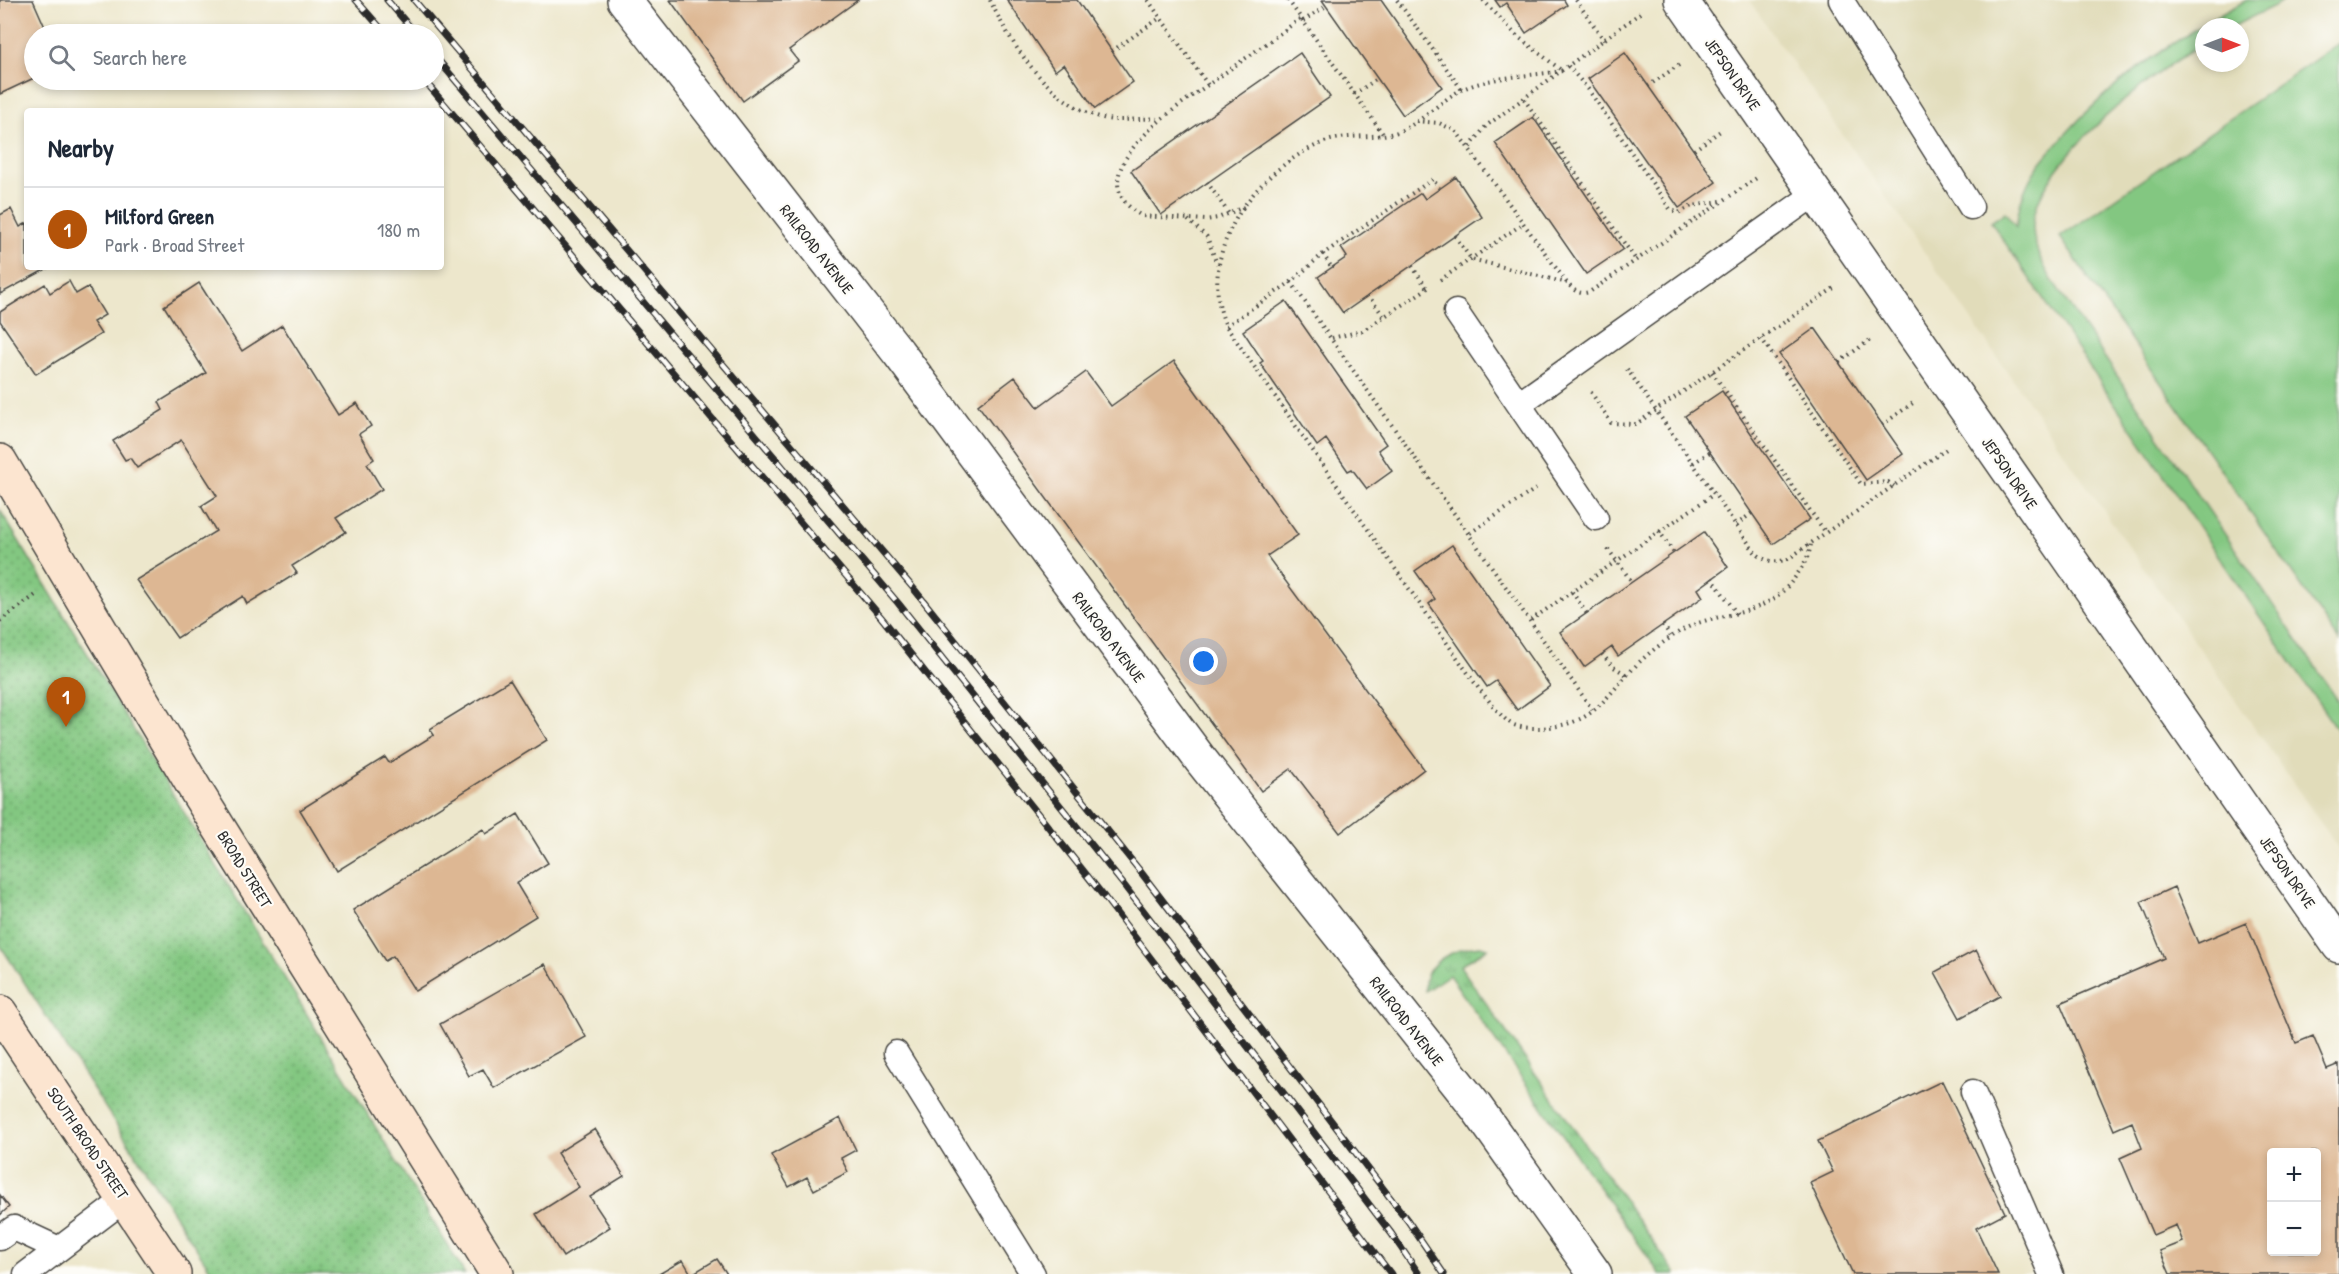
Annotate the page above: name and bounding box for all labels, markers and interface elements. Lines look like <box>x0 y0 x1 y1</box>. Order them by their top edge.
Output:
north arrow <box>2195 18 2249 72</box>
search box <box>24 24 444 90</box>
street label: JEPSON DRIVE <box>1700 33 1766 115</box>
icon: search <box>45 41 78 74</box>
text: Search here <box>93 42 187 72</box>
text: Nearby <box>48 130 114 165</box>
street label: RAILROAD AVENUE <box>775 200 859 298</box>
text: Milford Green <box>105 201 214 231</box>
text: 1 <box>64 216 71 243</box>
text: 180 m <box>377 216 420 243</box>
text: Park · Broad Street <box>105 231 244 258</box>
street label: JEPSON DRIVE <box>1977 432 2043 514</box>
street label: RAILROAD AVENUE <box>1068 587 1150 687</box>
your location <box>1189 647 1218 676</box>
pin: 1 <box>46 678 86 727</box>
street label: BROAD STREET <box>213 826 278 912</box>
street label: JEPSON DRIVE <box>2255 831 2321 913</box>
street label: RAILROAD AVENUE <box>1365 972 1449 1070</box>
street label: SOUTH BROAD STREET <box>42 1083 134 1204</box>
map controls <box>2267 1148 2321 1256</box>
button: + <box>2267 1148 2321 1202</box>
button: − <box>2267 1202 2321 1256</box>

